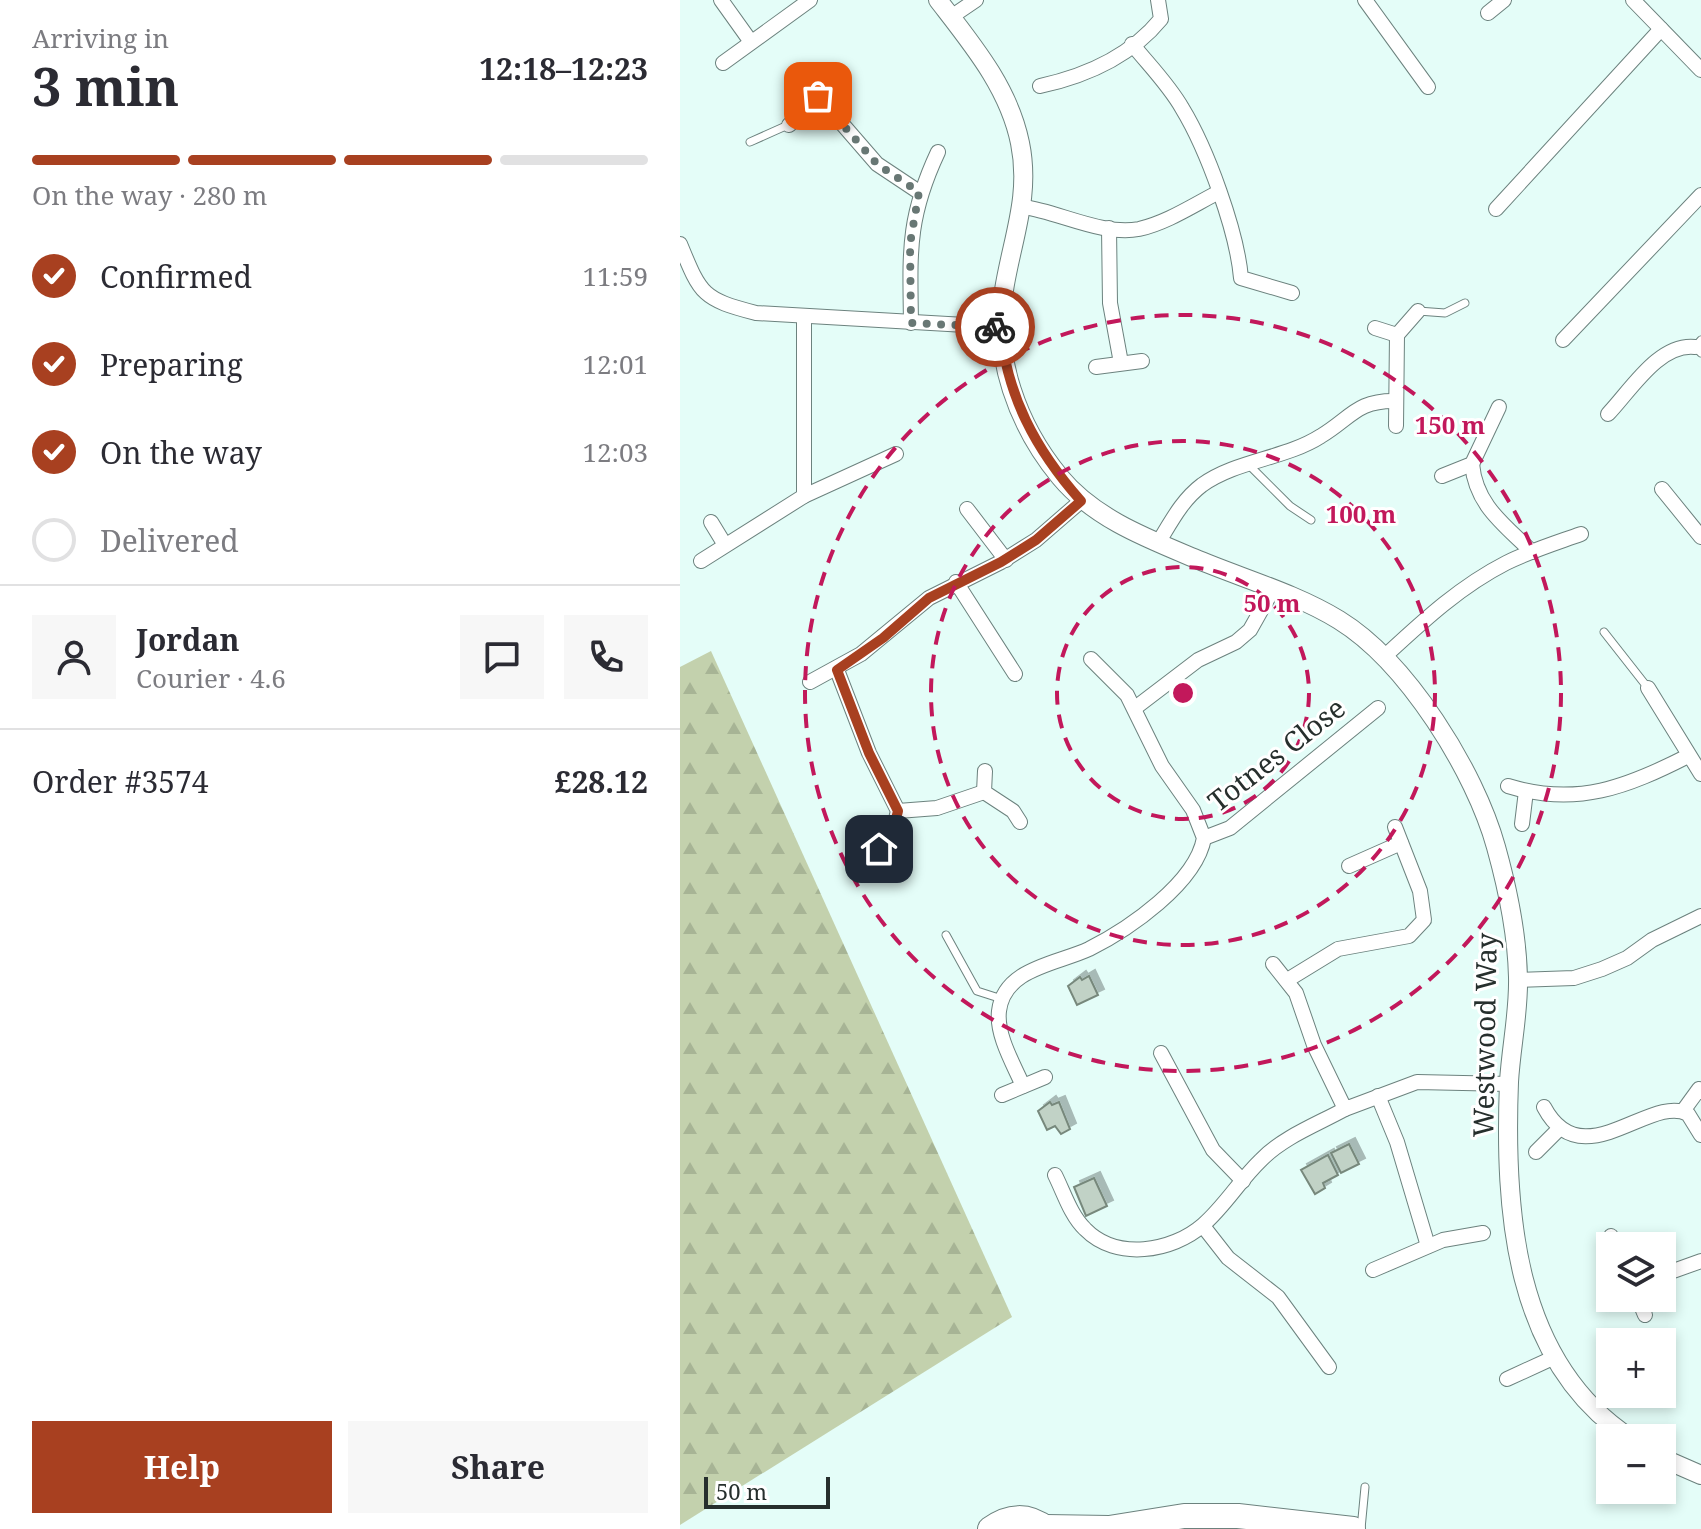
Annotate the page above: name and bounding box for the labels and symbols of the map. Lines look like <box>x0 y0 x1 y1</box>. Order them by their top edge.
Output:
pin <box>784 62 852 130</box>
courier <box>955 287 1035 367</box>
text: 150 m <box>1415 408 1486 441</box>
text: 100 m <box>1326 497 1397 530</box>
text: 50 m <box>1243 586 1301 619</box>
centre of rings <box>1169 679 1197 707</box>
street label: Totnes Close <box>1200 688 1352 820</box>
pin <box>845 815 913 883</box>
street label: Westwood Way <box>1463 932 1505 1138</box>
scale bar <box>704 1473 830 1509</box>

